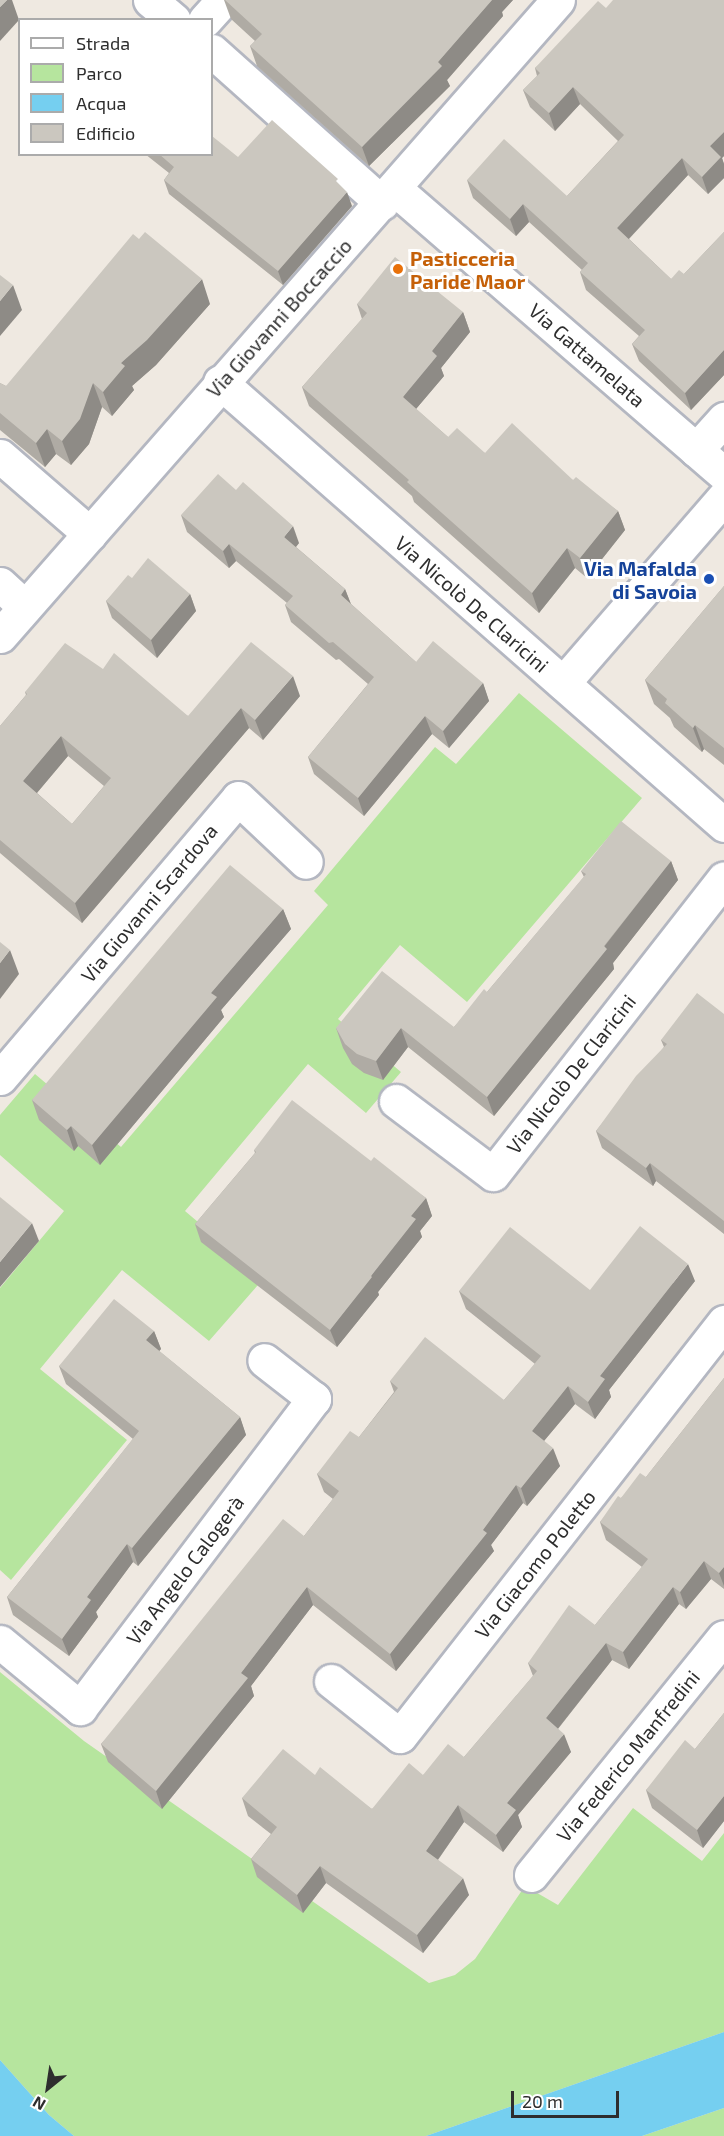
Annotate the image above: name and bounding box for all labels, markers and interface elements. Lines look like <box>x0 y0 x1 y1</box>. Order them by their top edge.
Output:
legend <box>18 18 213 156</box>
text: Strada <box>76 32 130 54</box>
text: Parco <box>76 62 122 84</box>
text: Acqua <box>76 92 126 114</box>
text: Edificio <box>76 122 135 144</box>
street label: Via Giovanni Boccaccio <box>201 234 357 402</box>
place label: Pasticceria Paride Maor <box>410 246 525 293</box>
marker: Pasticceria Paride Maor <box>391 262 405 276</box>
street label: Via Gattamelata <box>524 298 650 412</box>
street label: Via Nicolò De Claricini <box>390 531 554 677</box>
place label: Via Mafalda di Savoia <box>584 556 697 603</box>
marker: Via Mafalda di Savoia <box>702 572 716 586</box>
street label: Via Giovanni Scardova <box>76 819 222 987</box>
street label: Via Nicolò De Claricini <box>501 990 641 1158</box>
street label: Via Giacomo Poletto <box>470 1485 600 1643</box>
street label: Via Angelo Calogerà <box>121 1491 249 1649</box>
street label: Via Federico Manfredini <box>551 1665 705 1847</box>
north arrow <box>18 2058 78 2118</box>
scale bar <box>514 2079 622 2117</box>
text: 20 m <box>522 2090 563 2112</box>
text: N <box>29 2093 49 2115</box>

